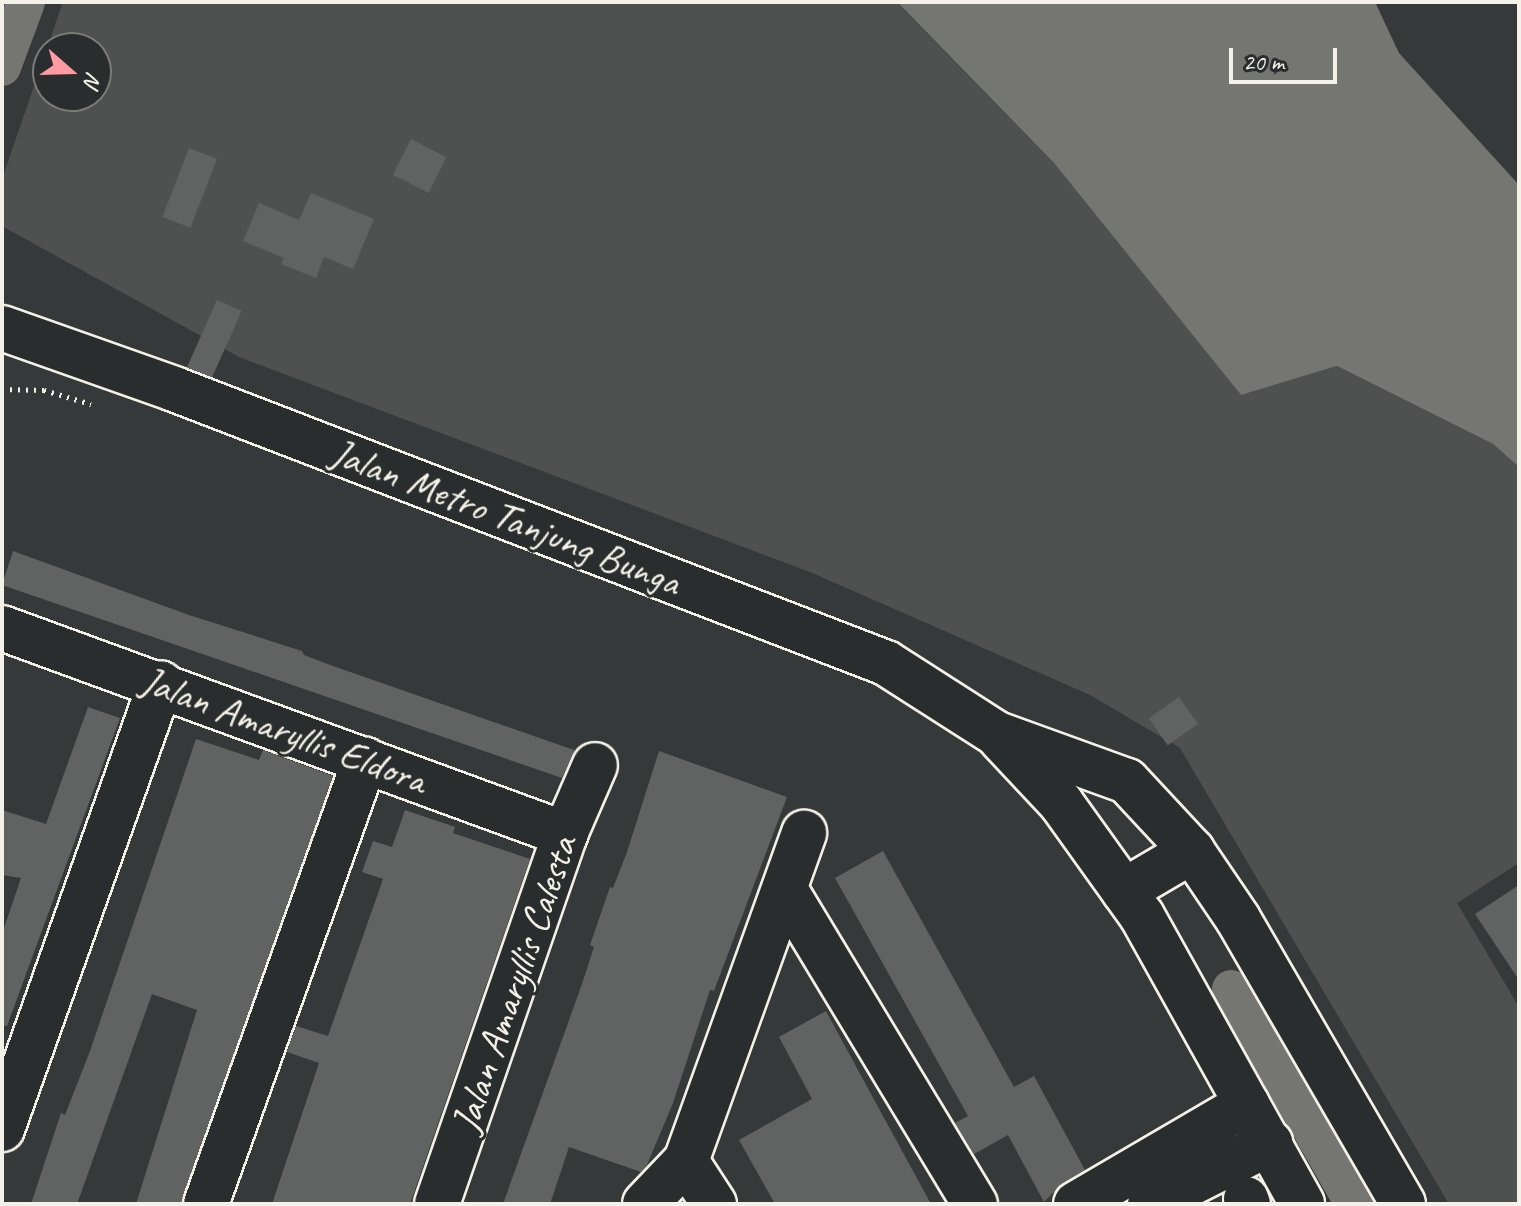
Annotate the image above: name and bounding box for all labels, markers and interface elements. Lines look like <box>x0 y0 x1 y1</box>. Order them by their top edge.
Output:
north arrow <box>32 32 112 112</box>
scale bar <box>1233 32 1341 82</box>
text: 20 m <box>1243 47 1284 77</box>
text: N <box>77 68 108 91</box>
street label: Jalan Metro Tanjung Bunga <box>324 428 688 606</box>
street label: Jalan Amaryllis Eldora <box>135 656 433 804</box>
street label: Jalan Amaryllis Calesta <box>441 829 587 1139</box>

